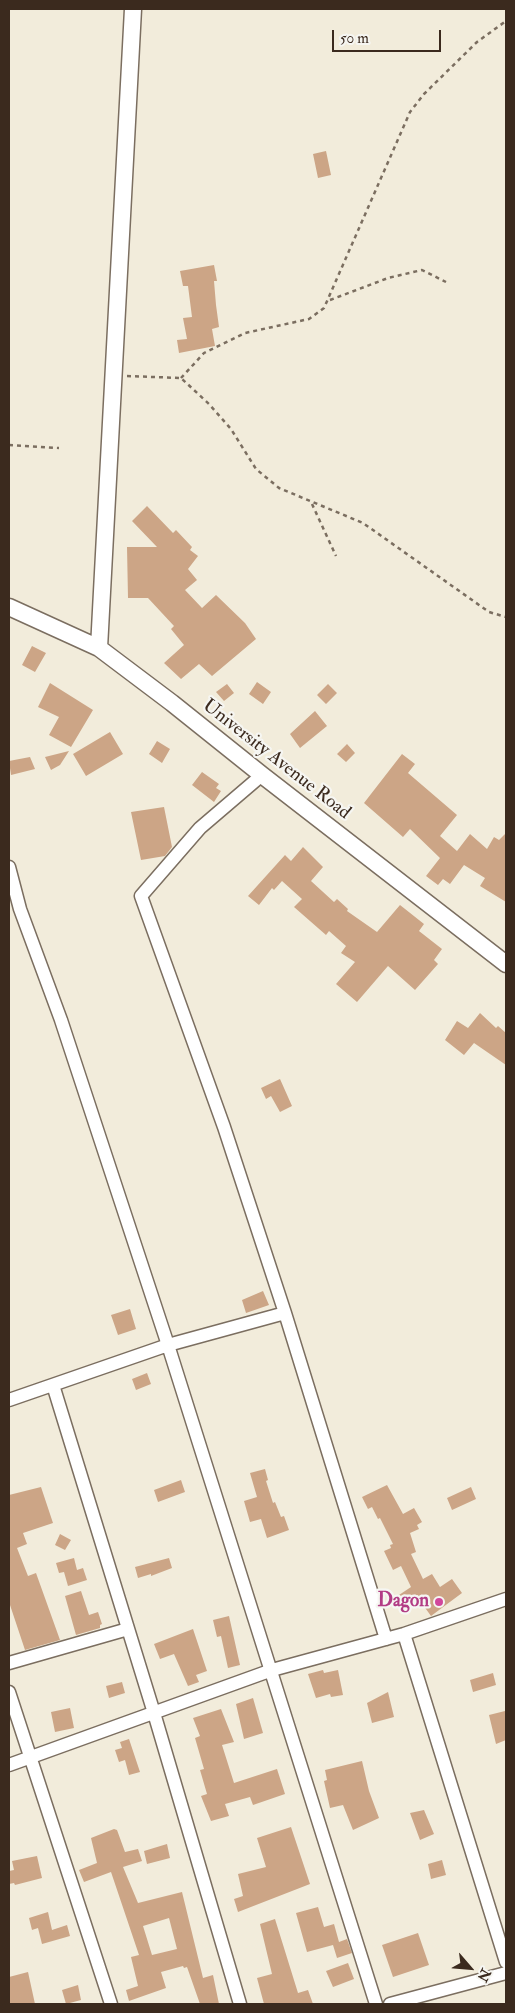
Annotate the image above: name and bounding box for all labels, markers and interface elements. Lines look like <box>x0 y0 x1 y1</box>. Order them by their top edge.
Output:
scale bar <box>335 20 444 52</box>
text: 50 m <box>340 29 369 48</box>
street label: University Avenue Road <box>197 695 355 825</box>
place label: Dagon <box>377 1591 429 1613</box>
marker: Dagon <box>433 1596 445 1608</box>
north arrow <box>445 1943 495 1993</box>
text: N <box>473 1966 494 1984</box>

